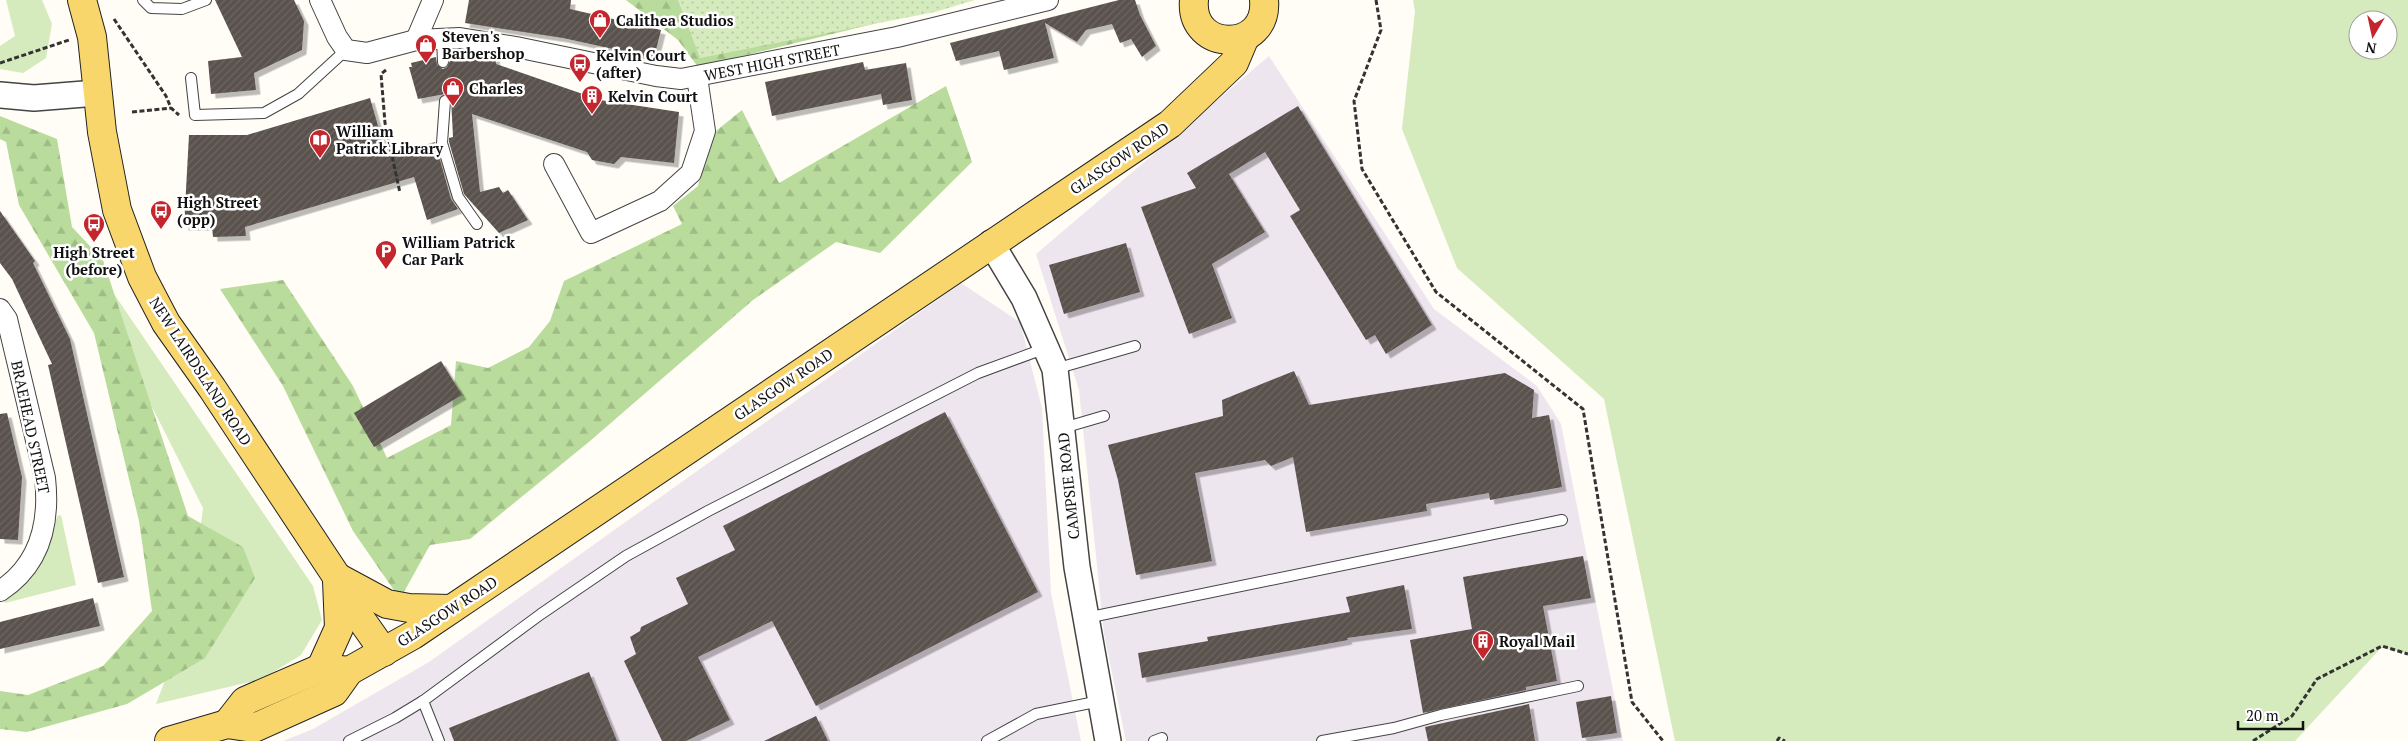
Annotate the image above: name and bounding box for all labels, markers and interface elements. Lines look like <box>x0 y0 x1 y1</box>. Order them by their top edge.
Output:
shop icon: Calithea Studios <box>588 8 612 39</box>
place label: Calithea Studios <box>616 10 734 30</box>
north arrow <box>2348 10 2398 60</box>
place label: Steven's Barbershop <box>442 26 524 63</box>
shop icon: Steven's Barbershop <box>414 33 438 64</box>
text: N <box>2364 38 2378 59</box>
street label: WEST HIGH STREET <box>702 39 842 85</box>
place label: Kelvin Court (after) <box>596 45 686 82</box>
bus stop icon: Kelvin Court (after) <box>568 52 592 83</box>
shop icon: Charles <box>441 76 465 107</box>
place label: Charles <box>469 78 523 98</box>
building icon: Kelvin Court <box>580 84 604 115</box>
place label: Kelvin Court <box>608 86 698 106</box>
street label: GLASGOW ROAD <box>1065 117 1173 199</box>
place label: William Patrick Library <box>336 121 444 158</box>
library icon: William Patrick Library <box>308 128 332 159</box>
place label: High Street (opp) <box>177 192 259 229</box>
bus stop icon: High Street (opp) <box>149 199 173 230</box>
bus stop icon: High Street (before) <box>82 212 106 243</box>
place label: William Patrick Car Park <box>402 232 515 269</box>
parking icon: William Patrick Car Park <box>374 239 398 270</box>
place label: High Street (before) <box>53 242 135 279</box>
street label: NEW LAIRDSLAND ROAD <box>145 293 257 449</box>
street label: GLASGOW ROAD <box>729 343 837 425</box>
street label: BRAEHEAD STREET <box>7 359 55 495</box>
street label: CAMPSIE ROAD <box>1052 432 1084 540</box>
street label: GLASGOW ROAD <box>393 571 501 651</box>
building icon: Royal Mail <box>1471 629 1495 660</box>
place label: Royal Mail <box>1499 631 1575 651</box>
scale bar <box>2238 698 2303 730</box>
text: 20 m <box>2246 705 2279 725</box>

